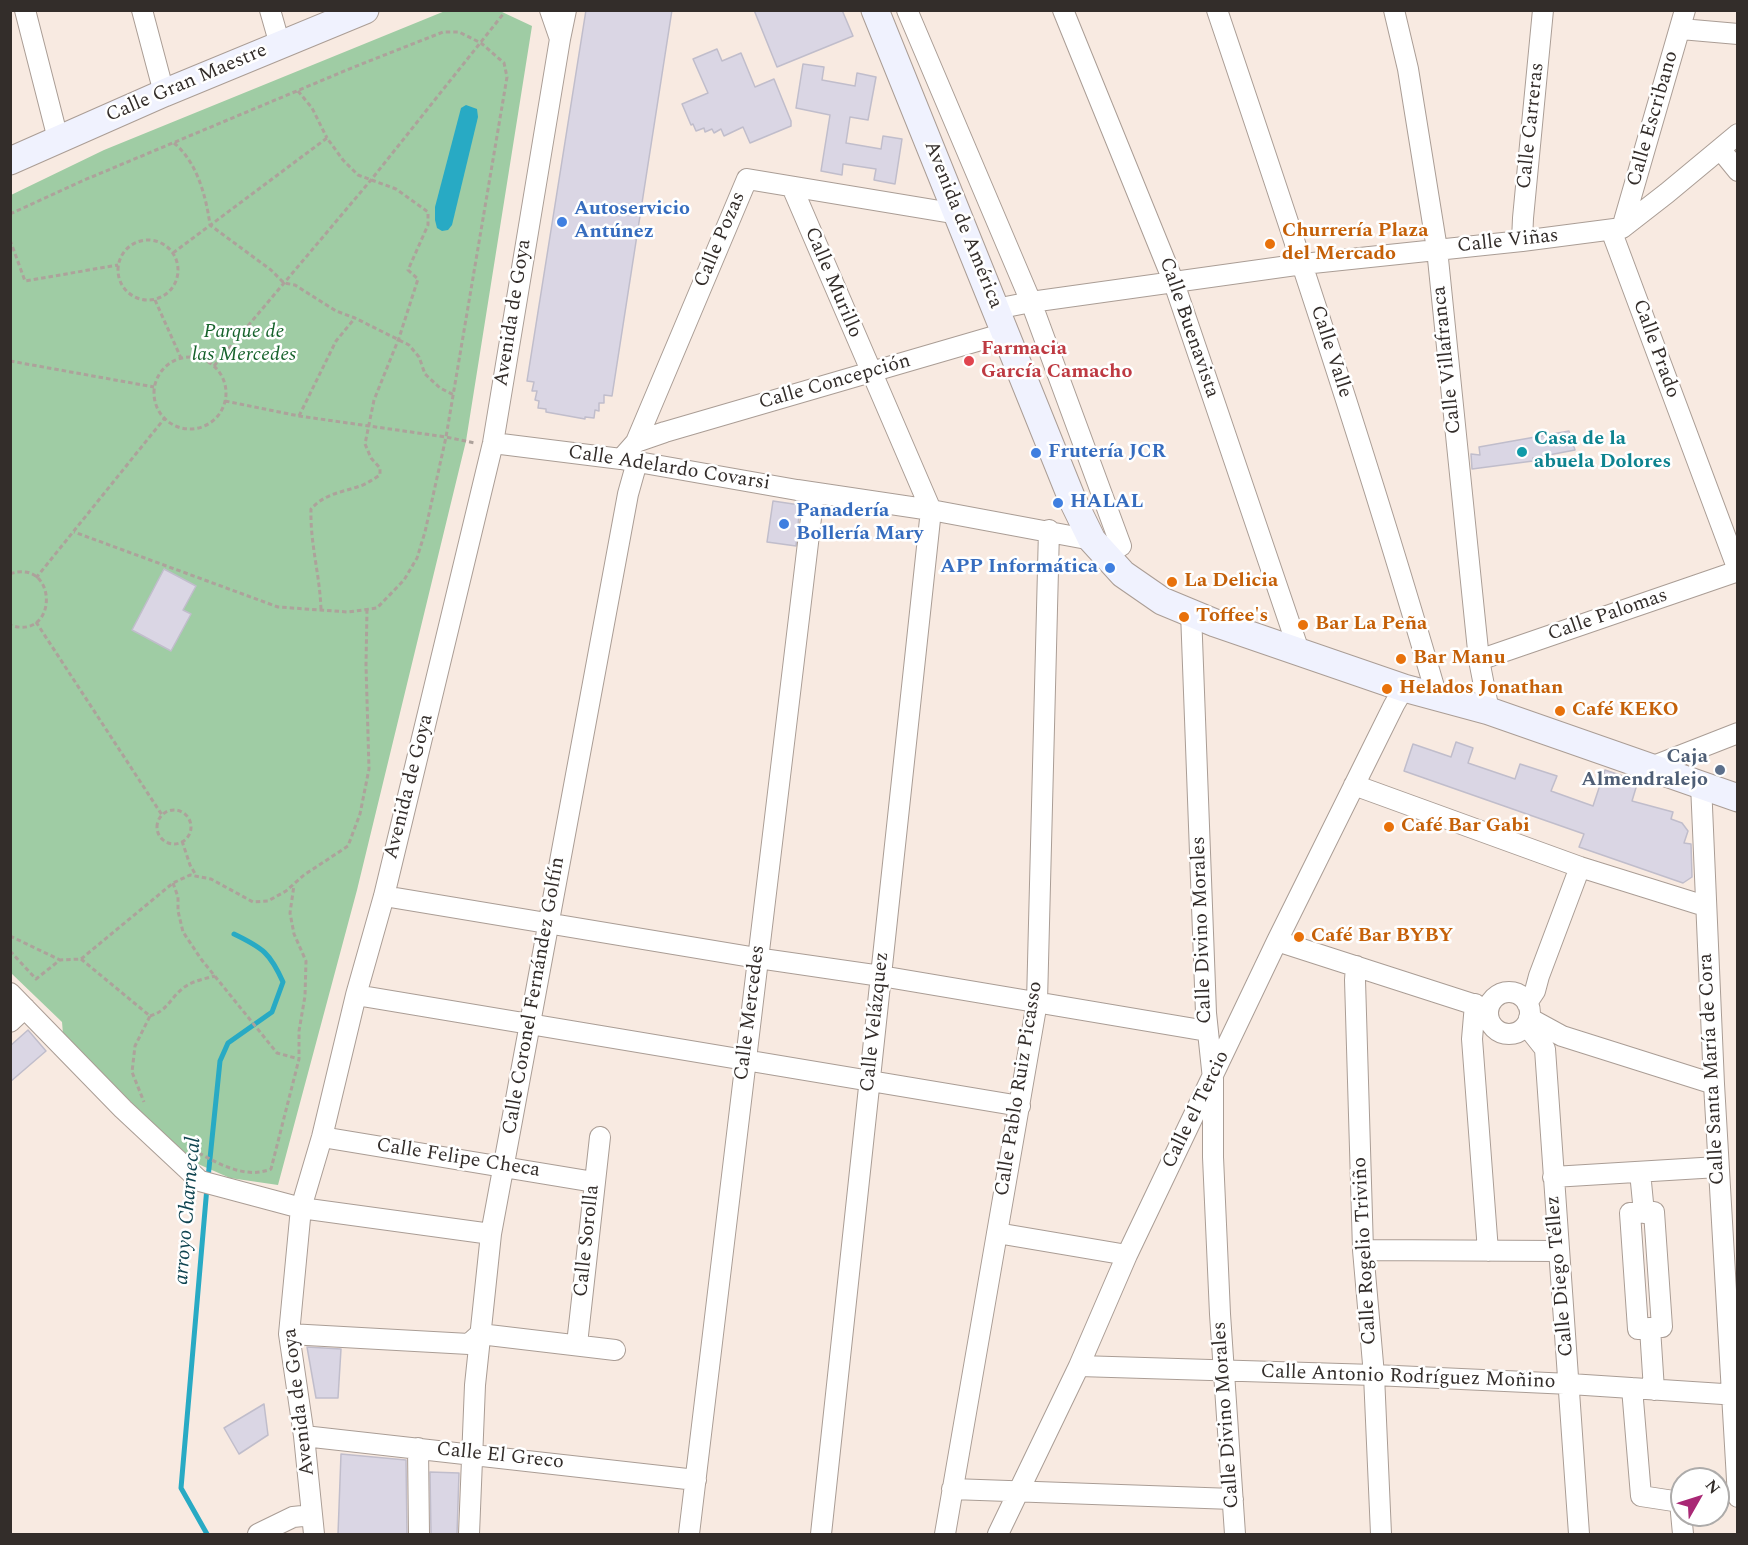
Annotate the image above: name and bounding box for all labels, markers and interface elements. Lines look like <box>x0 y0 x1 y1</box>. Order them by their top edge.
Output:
street label: Calle Gran Maestre <box>103 39 271 129</box>
street label: Calle Escribano <box>1623 49 1685 189</box>
street label: Calle Carreras <box>1513 62 1551 190</box>
street label: Avenida de América <box>917 138 1007 312</box>
street label: Calle Pozas <box>690 189 752 291</box>
place label: Autoservicio Antúnez <box>574 198 690 245</box>
marker: Autoservicio Antúnez <box>555 215 569 229</box>
place label: Churrería Plaza del Mercado <box>1282 220 1429 267</box>
street label: Calle Murillo <box>798 224 866 342</box>
street label: Calle Viñas <box>1456 225 1560 259</box>
marker: Churrería Plaza del Mercado <box>1263 237 1277 251</box>
street label: Avenida de Goya <box>491 238 537 388</box>
street label: Calle Buenavista <box>1153 255 1223 401</box>
street label: Calle Villafranca <box>1428 285 1468 435</box>
street label: Calle Prado <box>1626 296 1684 402</box>
street label: Calle Valle <box>1304 303 1356 401</box>
park label: Parque de las Mercedes <box>192 321 296 368</box>
place label: Farmacia García Camacho <box>981 338 1132 385</box>
street label: Calle Concepción <box>756 350 914 416</box>
marker: Farmacia García Camacho <box>962 354 976 368</box>
place label: Casa de la abuela Dolores <box>1534 428 1671 475</box>
street label: Calle Adelardo Covarsi <box>566 441 772 497</box>
place label: Frutería JCR <box>1048 441 1166 465</box>
marker: Casa de la abuela Dolores <box>1515 445 1529 459</box>
marker: Frutería JCR <box>1029 446 1043 460</box>
place label: HALAL <box>1070 491 1143 515</box>
marker: HALAL <box>1051 496 1065 510</box>
place label: Panadería Bollería Mary <box>796 500 923 547</box>
marker: Panadería Bollería Mary <box>777 517 791 531</box>
place label: APP Informática <box>940 556 1098 580</box>
marker: APP Informática <box>1103 561 1117 575</box>
place label: La Delicia <box>1184 570 1278 594</box>
marker: La Delicia <box>1165 575 1179 589</box>
street label: Calle Palomas <box>1545 584 1671 648</box>
place label: Toffee's <box>1196 605 1268 629</box>
marker: Toffee's <box>1177 610 1191 624</box>
place label: Bar La Peña <box>1315 613 1427 637</box>
marker: Bar La Peña <box>1296 618 1310 632</box>
place label: Bar Manu <box>1413 647 1506 671</box>
marker: Bar Manu <box>1394 652 1408 666</box>
place label: Helados Jonathan <box>1399 677 1563 701</box>
marker: Helados Jonathan <box>1380 682 1394 696</box>
place label: Café KEKO <box>1572 699 1678 723</box>
marker: Café KEKO <box>1553 704 1567 718</box>
street label: Avenida de Goya <box>380 712 440 862</box>
place label: Caja Almendralejo <box>1581 746 1708 793</box>
marker: Caja Almendralejo <box>1713 763 1727 777</box>
place label: Café Bar Gabi <box>1401 815 1530 839</box>
marker: Café Bar Gabi <box>1382 820 1396 834</box>
street label: Calle Divino Morales <box>1188 836 1218 1024</box>
street label: Calle Coronel Fernández Golfín <box>499 855 571 1137</box>
place label: Café Bar BYBY <box>1311 925 1453 949</box>
marker: Café Bar BYBY <box>1292 930 1306 944</box>
street label: Calle Mercedes <box>731 944 771 1082</box>
street label: Calle Velázquez <box>857 951 895 1093</box>
street label: Calle Santa María de Cora <box>1695 953 1731 1185</box>
street label: Calle Pablo Ruiz Picasso <box>991 980 1049 1198</box>
street label: Calle el Tercio <box>1158 1047 1236 1173</box>
street label: Calle Felipe Checa <box>374 1134 542 1184</box>
water label: arroyo Charnecal <box>170 1136 208 1286</box>
street label: Calle Rogelio Triviño <box>1349 1156 1383 1346</box>
street label: Calle Sorolla <box>570 1184 606 1298</box>
street label: Calle Diego Téllez <box>1542 1194 1580 1358</box>
street label: Calle Divino Morales <box>1208 1321 1246 1509</box>
street label: Avenida de Goya <box>279 1327 321 1477</box>
street label: Calle Antonio Rodríguez Moñino <box>1260 1361 1556 1395</box>
street label: Calle El Greco <box>435 1438 565 1476</box>
north arrow <box>1670 1467 1730 1527</box>
text: N <box>1699 1474 1726 1500</box>

